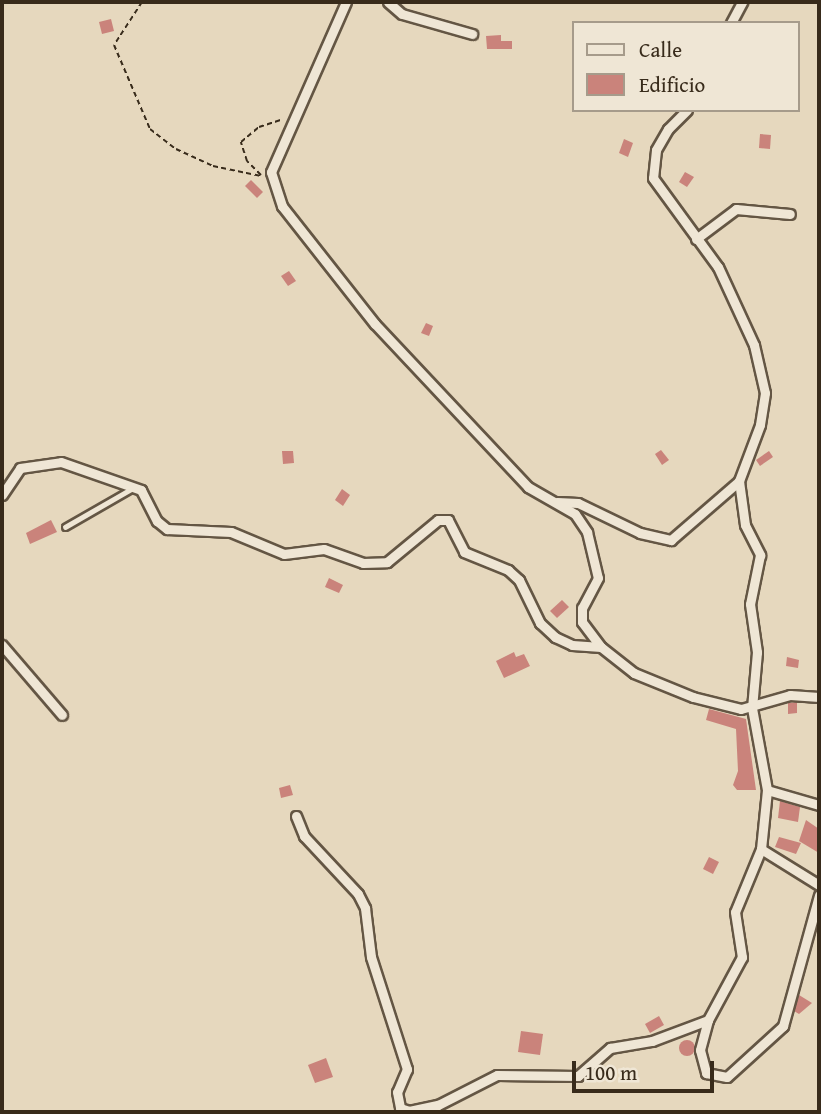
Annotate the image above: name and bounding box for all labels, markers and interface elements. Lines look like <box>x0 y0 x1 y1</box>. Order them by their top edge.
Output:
legend <box>572 21 800 112</box>
text: Calle <box>639 34 682 65</box>
text: Edificio <box>639 69 705 100</box>
scale bar <box>576 1048 718 1092</box>
text: 100 m <box>585 1057 637 1088</box>

